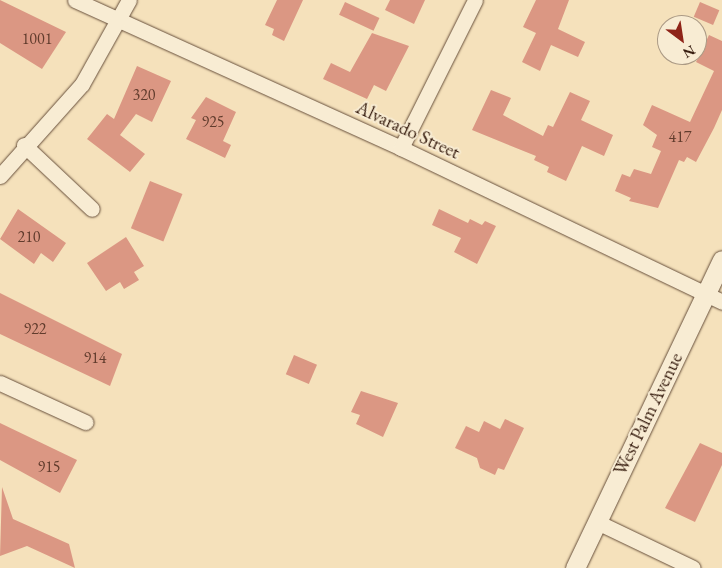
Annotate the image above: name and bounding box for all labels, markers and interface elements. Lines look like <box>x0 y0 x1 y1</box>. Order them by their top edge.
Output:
north arrow <box>657 15 707 65</box>
house number: 1001 <box>22 29 52 49</box>
text: N <box>680 41 699 63</box>
house number: 320 <box>132 85 156 105</box>
street label: Alvarado Street <box>353 96 463 164</box>
house number: 925 <box>201 112 225 132</box>
house number: 417 <box>668 127 692 147</box>
house number: 210 <box>17 227 41 247</box>
house number: 922 <box>23 319 47 339</box>
house number: 914 <box>83 348 107 368</box>
street label: West Palm Avenue <box>608 349 688 479</box>
house number: 915 <box>37 457 61 477</box>

